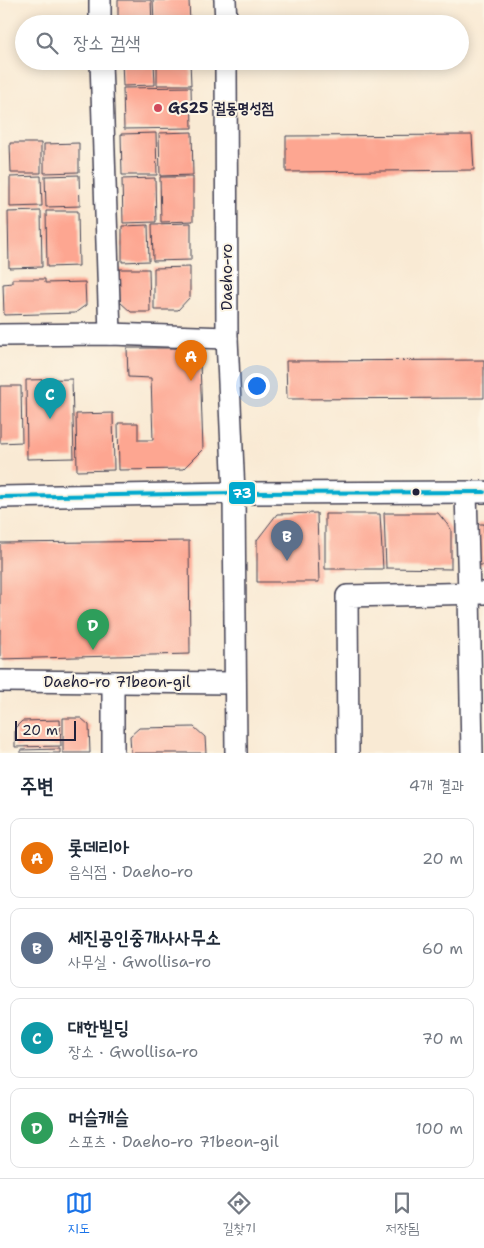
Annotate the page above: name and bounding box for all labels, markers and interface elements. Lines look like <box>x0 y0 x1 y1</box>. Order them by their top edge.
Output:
search box <box>15 15 469 70</box>
icon: search <box>33 29 61 57</box>
text: 장소 검색 <box>73 30 141 55</box>
place label: GS25 궐동명성점 <box>168 98 274 118</box>
marker: GS25 궐동명성점 <box>152 102 164 114</box>
street label: Daeho-ro <box>217 244 237 310</box>
pin: A <box>175 340 207 381</box>
your location <box>244 373 270 399</box>
pin: C <box>34 378 66 419</box>
line badge: 73 <box>228 481 256 505</box>
text: 73 <box>232 484 252 502</box>
unlabelled marker <box>411 487 421 497</box>
pin: B <box>271 520 303 561</box>
pin: D <box>77 609 109 650</box>
street label: Daeho-ro 71beon-gil <box>44 672 191 692</box>
scale bar <box>15 718 76 741</box>
text: 20 m <box>22 721 58 739</box>
text: 주변 <box>20 772 54 800</box>
text: 4개 결과 <box>409 775 464 796</box>
text: 롯데리아 <box>68 835 129 860</box>
text: A <box>31 848 43 869</box>
text: 20 m <box>422 848 463 869</box>
text: 음식점 · Daeho-ro <box>68 861 193 882</box>
text: 세진공인중개사사무소 <box>68 925 221 950</box>
text: B <box>32 938 42 959</box>
text: 60 m <box>422 938 463 959</box>
text: 사무실 · Gwollisa-ro <box>68 951 211 972</box>
text: 대한빌딩 <box>68 1015 129 1040</box>
text: C <box>32 1028 42 1049</box>
text: 70 m <box>422 1028 463 1049</box>
text: 장소 · Gwollisa-ro <box>68 1041 198 1062</box>
text: 머슬캐슬 <box>68 1105 129 1130</box>
text: D <box>31 1118 43 1139</box>
text: 100 m <box>415 1118 463 1139</box>
text: 스포츠 · Daeho-ro 71beon-gil <box>68 1131 279 1152</box>
tab: 지도 <box>65 1189 93 1238</box>
tab: 길찾기 <box>222 1189 256 1238</box>
tab: 저장됨 <box>385 1189 419 1238</box>

